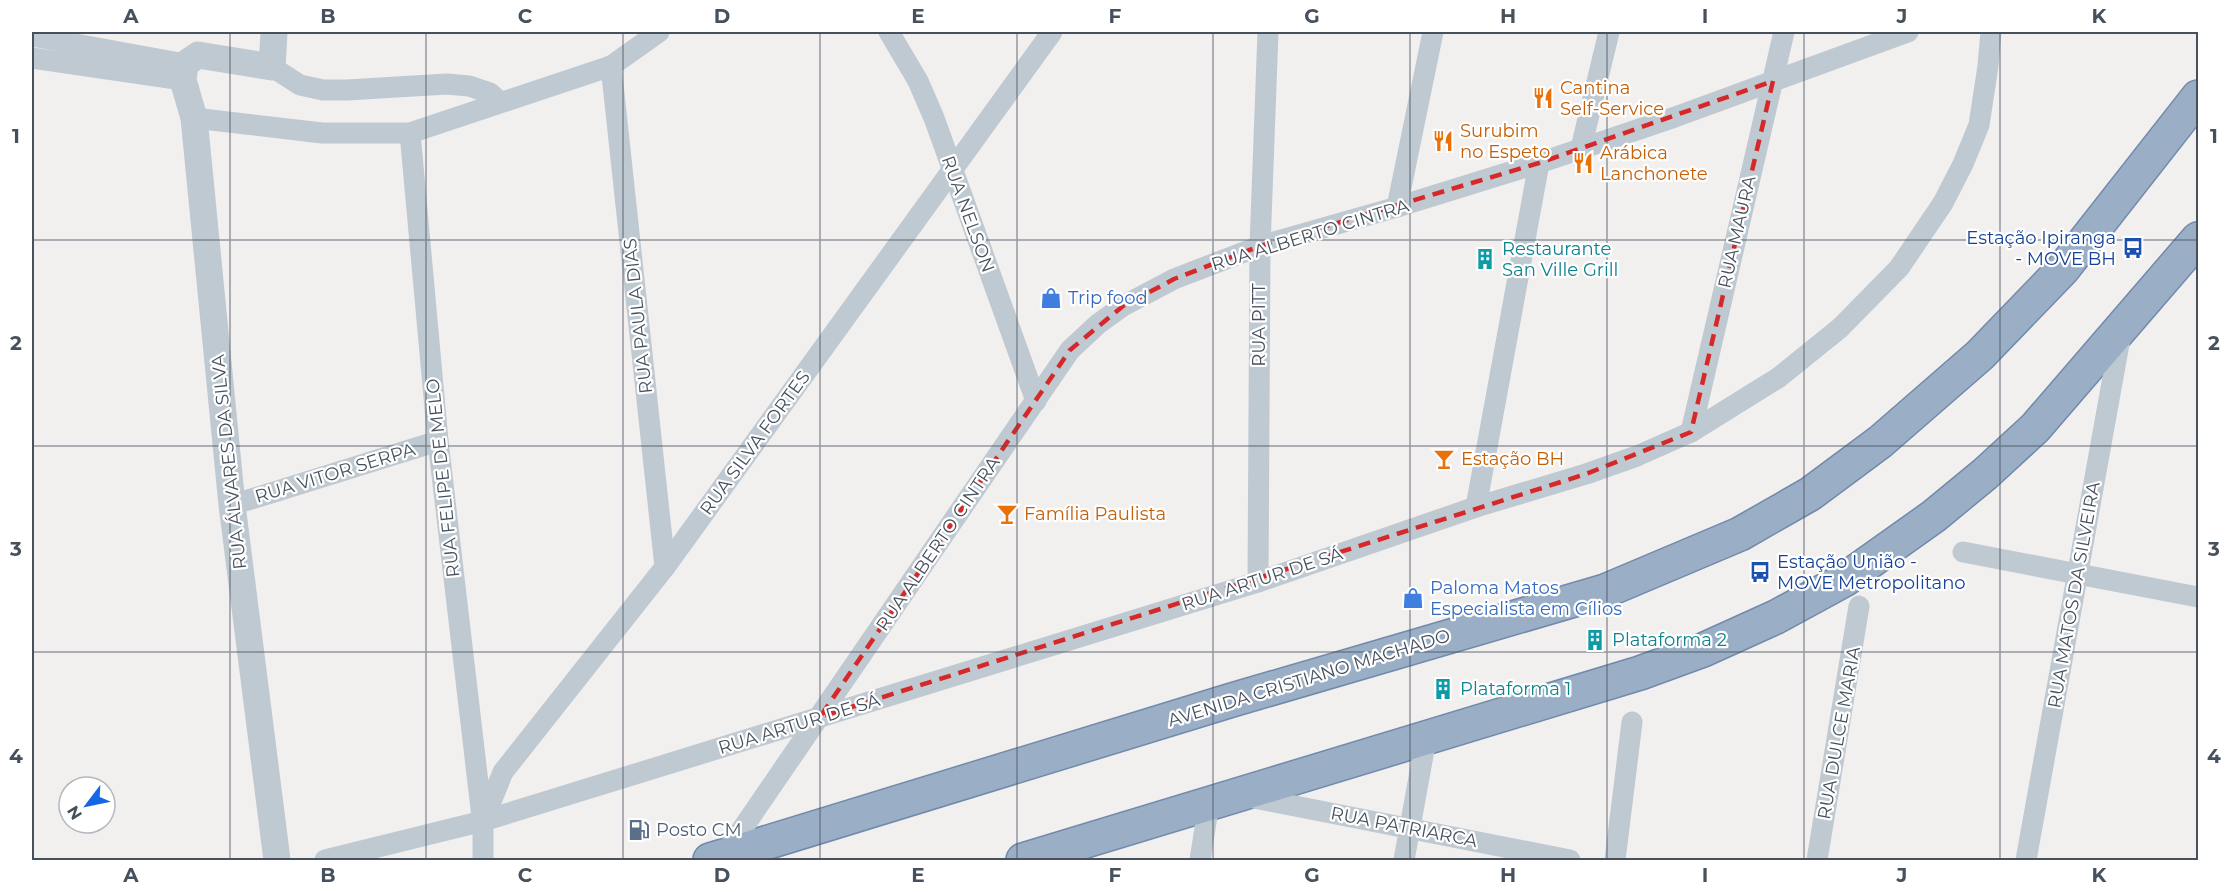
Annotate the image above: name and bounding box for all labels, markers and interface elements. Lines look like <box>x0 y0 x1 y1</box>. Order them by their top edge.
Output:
text: A <box>122 4 139 28</box>
text: B <box>320 4 336 28</box>
text: C <box>518 4 533 28</box>
text: D <box>714 4 730 28</box>
text: E <box>911 4 925 28</box>
text: F <box>1109 4 1122 28</box>
text: G <box>1304 4 1320 28</box>
text: H <box>1500 4 1516 28</box>
text: I <box>1702 4 1708 28</box>
text: J <box>1896 4 1907 28</box>
text: K <box>2092 4 2108 28</box>
place label: Cantina Self-Service <box>1560 77 1664 120</box>
restaurant icon: Cantina Self-Service <box>1531 86 1555 110</box>
place label: Surubim no Espeto <box>1460 120 1550 163</box>
text: 1 <box>12 124 20 148</box>
text: 1 <box>2210 124 2218 148</box>
restaurant icon: Surubim no Espeto <box>1431 129 1455 153</box>
place label: Arábica Lanchonete <box>1600 142 1708 185</box>
restaurant icon: Arábica Lanchonete <box>1571 151 1595 175</box>
street label: RUA NELSON <box>937 153 999 275</box>
street label: RUA MAURA <box>1713 174 1761 290</box>
street label: RUA ALBERTO CINTRA <box>1208 194 1412 276</box>
place label: Estação Ipiranga - MOVE BH <box>1966 227 2116 270</box>
bus stop icon: Estação Ipiranga - MOVE BH <box>2121 236 2145 260</box>
street label: RUA PAULA DIAS <box>619 237 657 395</box>
place label: Restaurante San Ville Grill <box>1502 238 1618 281</box>
building icon: Restaurante San Ville Grill <box>1473 247 1497 271</box>
street label: RUA PITT <box>1248 283 1270 367</box>
shop icon: Trip food <box>1039 286 1063 310</box>
place label: Trip food <box>1068 287 1148 309</box>
text: 2 <box>10 331 22 355</box>
text: 2 <box>2208 331 2220 355</box>
street label: RUA ÁLVARES DA SILVA <box>207 353 251 571</box>
street label: RUA SILVA FORTES <box>695 367 815 519</box>
street label: RUA FELIPE DE MELO <box>422 377 464 579</box>
street label: RUA VITOR SERPA <box>252 438 418 508</box>
bar icon: Estação BH <box>1432 447 1456 471</box>
place label: Estação BH <box>1461 448 1564 470</box>
street label: RUA ALBERTO CINTRA <box>871 453 1005 635</box>
street label: RUA MATOS DA SILVEIRA <box>2043 480 2105 710</box>
bar icon: Família Paulista <box>995 502 1019 526</box>
place label: Família Paulista <box>1024 503 1166 525</box>
text: 3 <box>9 537 22 561</box>
text: 3 <box>2207 537 2220 561</box>
street label: RUA ARTUR DE SÁ <box>1179 543 1345 615</box>
place label: Estação União - MOVE Metropolitano <box>1777 551 1966 594</box>
bus stop icon: Estação União - MOVE Metropolitano <box>1748 560 1772 584</box>
place label: Paloma Matos Especialista em Cílios <box>1430 577 1622 620</box>
shop icon: Paloma Matos Especialista em Cílios <box>1401 586 1425 610</box>
street label: AVENIDA CRISTIANO MACHADO <box>1165 624 1453 732</box>
building icon: Plataforma 2 <box>1583 628 1607 652</box>
place label: Plataforma 2 <box>1612 629 1727 651</box>
street label: RUA DULCE MARIA <box>1813 645 1865 821</box>
building icon: Plataforma 1 <box>1431 677 1455 701</box>
place label: Plataforma 1 <box>1460 678 1571 700</box>
street label: RUA ARTUR DE SÁ <box>715 689 883 759</box>
text: 4 <box>9 744 23 768</box>
text: 4 <box>2207 744 2221 768</box>
north arrow <box>57 775 117 835</box>
text: N <box>63 802 86 823</box>
street label: RUA PATRIARCA <box>1329 802 1479 852</box>
fuel station icon: Posto CM <box>627 818 651 842</box>
place label: Posto CM <box>656 819 742 841</box>
text: A <box>122 863 139 887</box>
text: B <box>320 863 336 887</box>
text: C <box>518 863 533 887</box>
text: D <box>714 863 730 887</box>
text: E <box>911 863 925 887</box>
text: F <box>1109 863 1122 887</box>
text: G <box>1304 863 1320 887</box>
text: H <box>1500 863 1516 887</box>
text: I <box>1702 863 1708 887</box>
text: J <box>1896 863 1907 887</box>
text: K <box>2092 863 2108 887</box>

